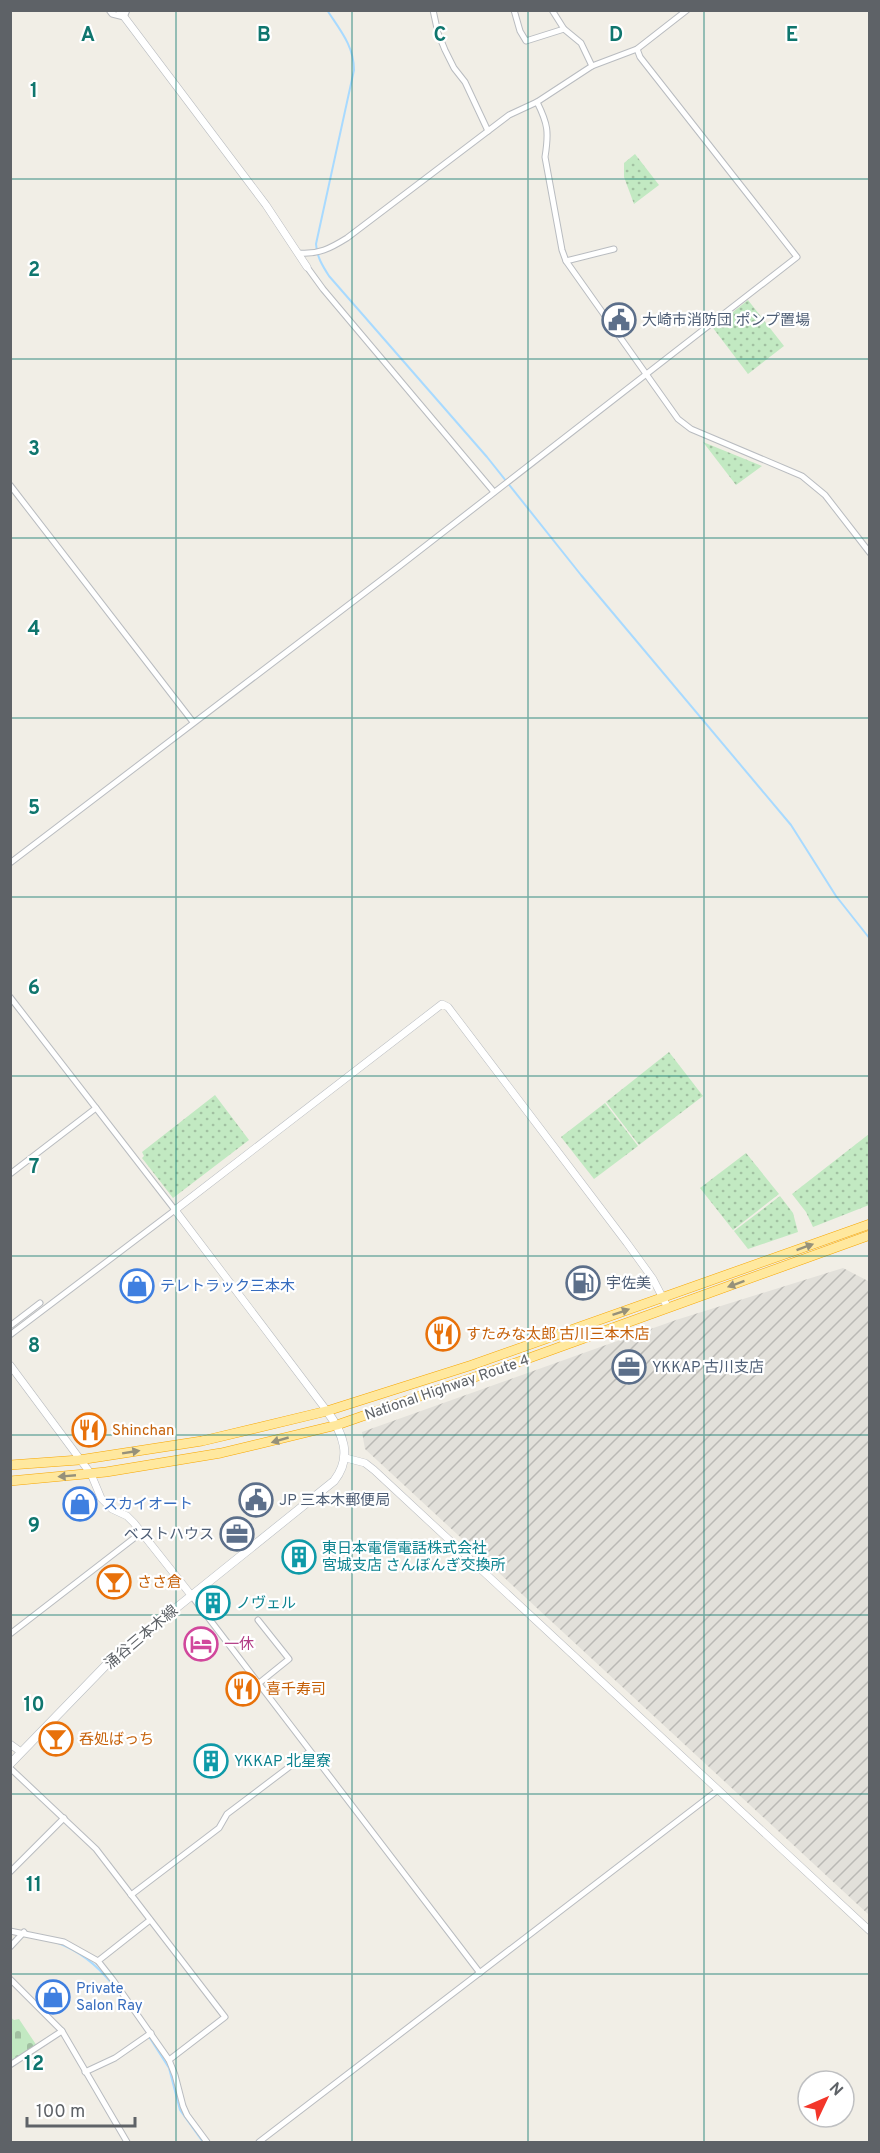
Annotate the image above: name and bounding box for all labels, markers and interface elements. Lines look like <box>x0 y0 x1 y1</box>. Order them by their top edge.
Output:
text: A <box>81 23 95 49</box>
text: B <box>257 23 271 49</box>
text: C <box>434 23 446 49</box>
text: D <box>609 23 623 49</box>
text: E <box>786 23 798 49</box>
text: 1 <box>30 79 38 105</box>
text: 2 <box>28 258 40 284</box>
public building icon: 大崎市消防団 ポンプ置場 <box>601 302 637 338</box>
place label: 大崎市消防団 ポンプ置場 <box>642 312 810 331</box>
text: 3 <box>28 437 40 463</box>
text: 4 <box>28 617 40 643</box>
text: 5 <box>28 796 40 822</box>
text: 6 <box>28 976 40 1002</box>
text: 7 <box>29 1155 39 1181</box>
one-way arrow <box>796 1242 814 1252</box>
fuel station icon: 宇佐美 <box>565 1265 601 1301</box>
shop icon: テレトラック三本木 <box>119 1268 155 1304</box>
place label: 宇佐美 <box>606 1275 651 1294</box>
place label: テレトラック三本木 <box>160 1278 295 1297</box>
one-way arrow <box>726 1279 744 1289</box>
one-way arrow <box>612 1307 630 1317</box>
restaurant icon: すたみな太郎 古川三本木店 <box>425 1316 461 1352</box>
place label: すたみな太郎 古川三本木店 <box>466 1326 650 1345</box>
text: 8 <box>28 1334 40 1360</box>
office icon: YKKAP 古川支店 <box>611 1349 647 1385</box>
street label: National Highway Route 4 <box>363 1351 532 1426</box>
place label: YKKAP 古川支店 <box>652 1359 764 1378</box>
restaurant icon: Shinchan <box>71 1412 107 1448</box>
place label: Shinchan <box>112 1422 174 1441</box>
one-way arrow <box>271 1436 289 1445</box>
one-way arrow <box>122 1447 141 1456</box>
one-way arrow <box>58 1471 77 1481</box>
public building icon: JP 三本木郵便局 <box>238 1482 274 1518</box>
shop icon: スカイオート <box>62 1486 98 1522</box>
place label: JP 三本木郵便局 <box>279 1492 390 1511</box>
place label: スカイオート <box>103 1496 193 1515</box>
text: 9 <box>28 1514 40 1540</box>
office icon: ベストハウス <box>219 1516 255 1552</box>
place label: ベストハウス <box>124 1526 214 1545</box>
building icon: 東日本電信電話株式会社 宮城支店 さんぼんぎ交換所 <box>281 1539 317 1575</box>
place label: 東日本電信電話株式会社 宮城支店 さんぼんぎ交換所 <box>322 1540 506 1576</box>
bar icon: ささ倉 <box>96 1564 132 1600</box>
place label: ささ倉 <box>137 1574 182 1593</box>
building icon: ノヴェル <box>195 1585 231 1621</box>
place label: ノヴェル <box>236 1595 296 1614</box>
street label: 涌谷三本木線 <box>101 1602 183 1674</box>
hotel icon: 一休 <box>183 1626 219 1662</box>
place label: 一休 <box>224 1635 254 1655</box>
restaurant icon: 喜千寿司 <box>225 1671 261 1707</box>
place label: 喜千寿司 <box>266 1681 326 1700</box>
text: 10 <box>23 1693 45 1719</box>
bar icon: 呑処ばっち <box>38 1721 74 1757</box>
place label: 呑処ばっち <box>79 1731 154 1750</box>
building icon: YKKAP 北星寮 <box>193 1743 229 1779</box>
place label: YKKAP 北星寮 <box>234 1752 331 1772</box>
text: 11 <box>26 1873 42 1899</box>
shop icon: Private Salon Ray <box>35 1979 71 2015</box>
place label: Private Salon Ray <box>76 1980 143 2016</box>
text: 12 <box>24 2052 44 2078</box>
north arrow <box>796 2069 856 2129</box>
text: N <box>824 2079 847 2101</box>
scale bar <box>27 2090 135 2128</box>
text: 100 m <box>36 2101 85 2124</box>

